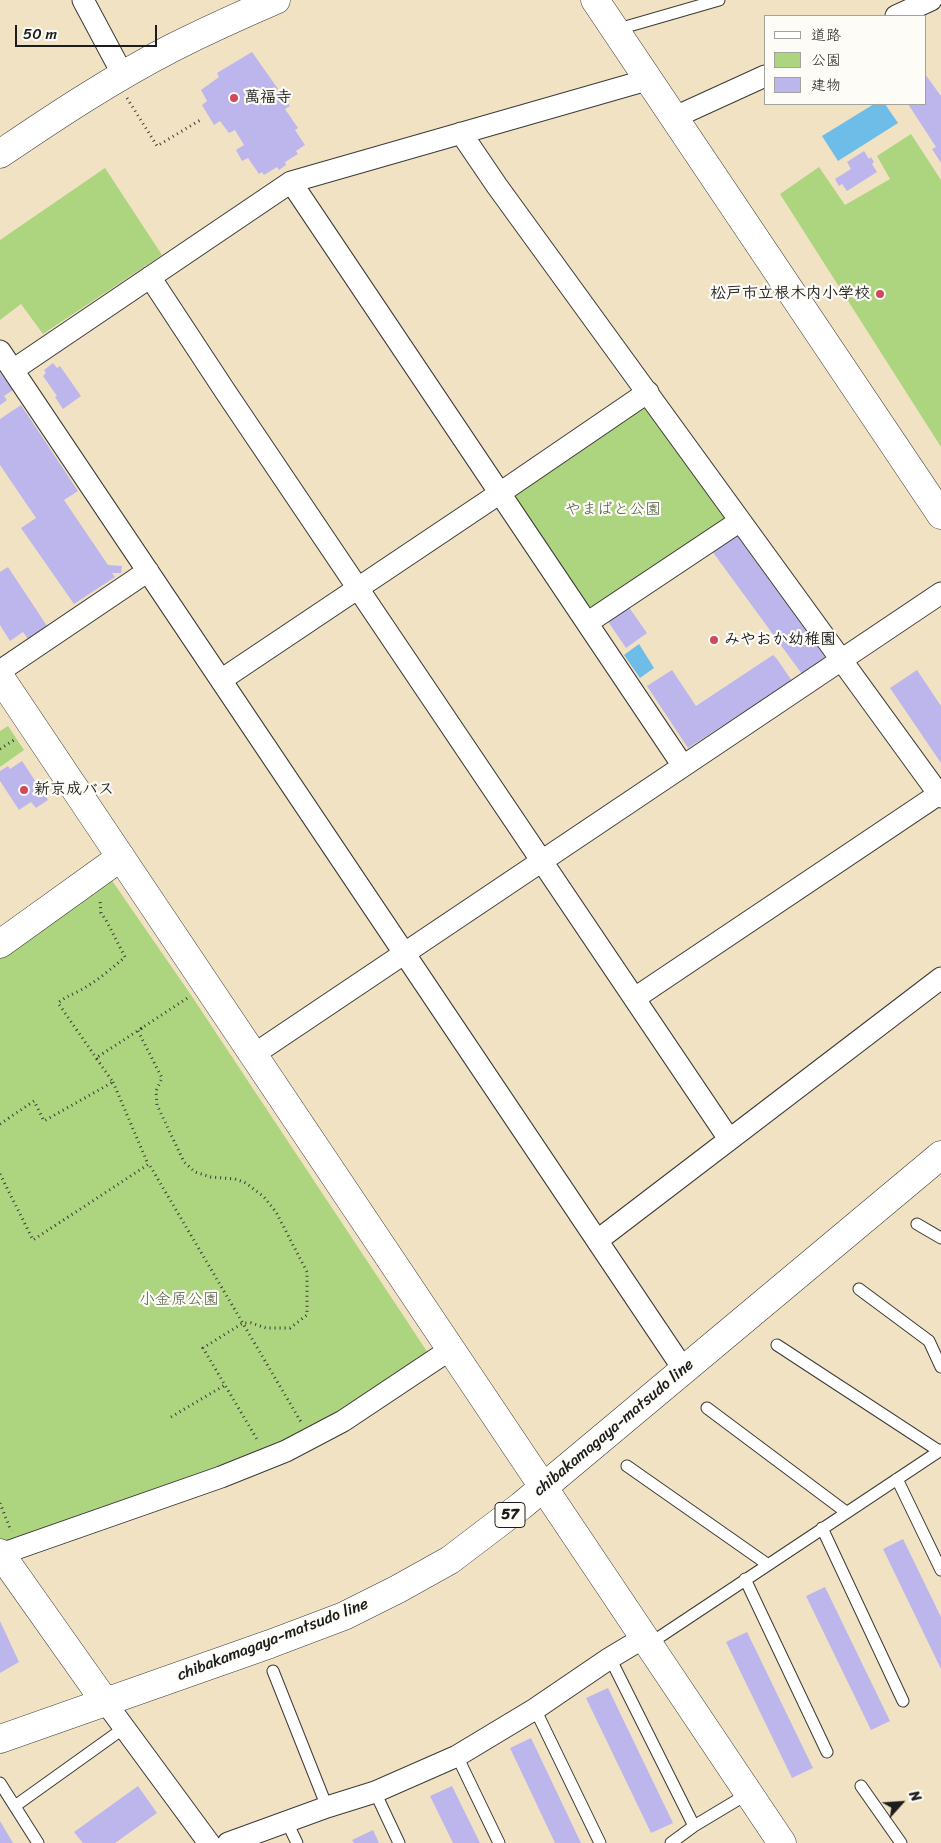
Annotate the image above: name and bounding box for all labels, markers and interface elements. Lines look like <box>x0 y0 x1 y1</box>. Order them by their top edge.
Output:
scale bar <box>18 15 160 47</box>
legend <box>764 15 926 105</box>
text: 50 m <box>23 21 57 47</box>
text: 道路 <box>811 22 841 48</box>
text: 公園 <box>811 47 841 73</box>
text: 建物 <box>811 72 841 98</box>
place label: 萬福寺 <box>244 88 292 108</box>
marker: 萬福寺 <box>228 92 240 104</box>
place label: 松戸市立根木内小学校 <box>710 284 870 304</box>
marker: 松戸市立根木内小学校 <box>874 288 886 300</box>
park label: やまばと公園 <box>565 500 661 520</box>
place label: みやおか幼稚園 <box>724 630 836 650</box>
marker: みやおか幼稚園 <box>708 634 720 646</box>
place label: 新京成バス <box>34 780 114 800</box>
marker: 新京成バス <box>18 784 30 796</box>
park label: 小金原公園 <box>139 1290 219 1310</box>
street label: chibakamagaya-matsudo line <box>530 1355 698 1501</box>
road number: 57 <box>495 1502 525 1528</box>
street label: chibakamagaya-matsudo line <box>175 1595 371 1685</box>
north arrow <box>876 1778 926 1828</box>
text: N <box>902 1786 928 1806</box>

